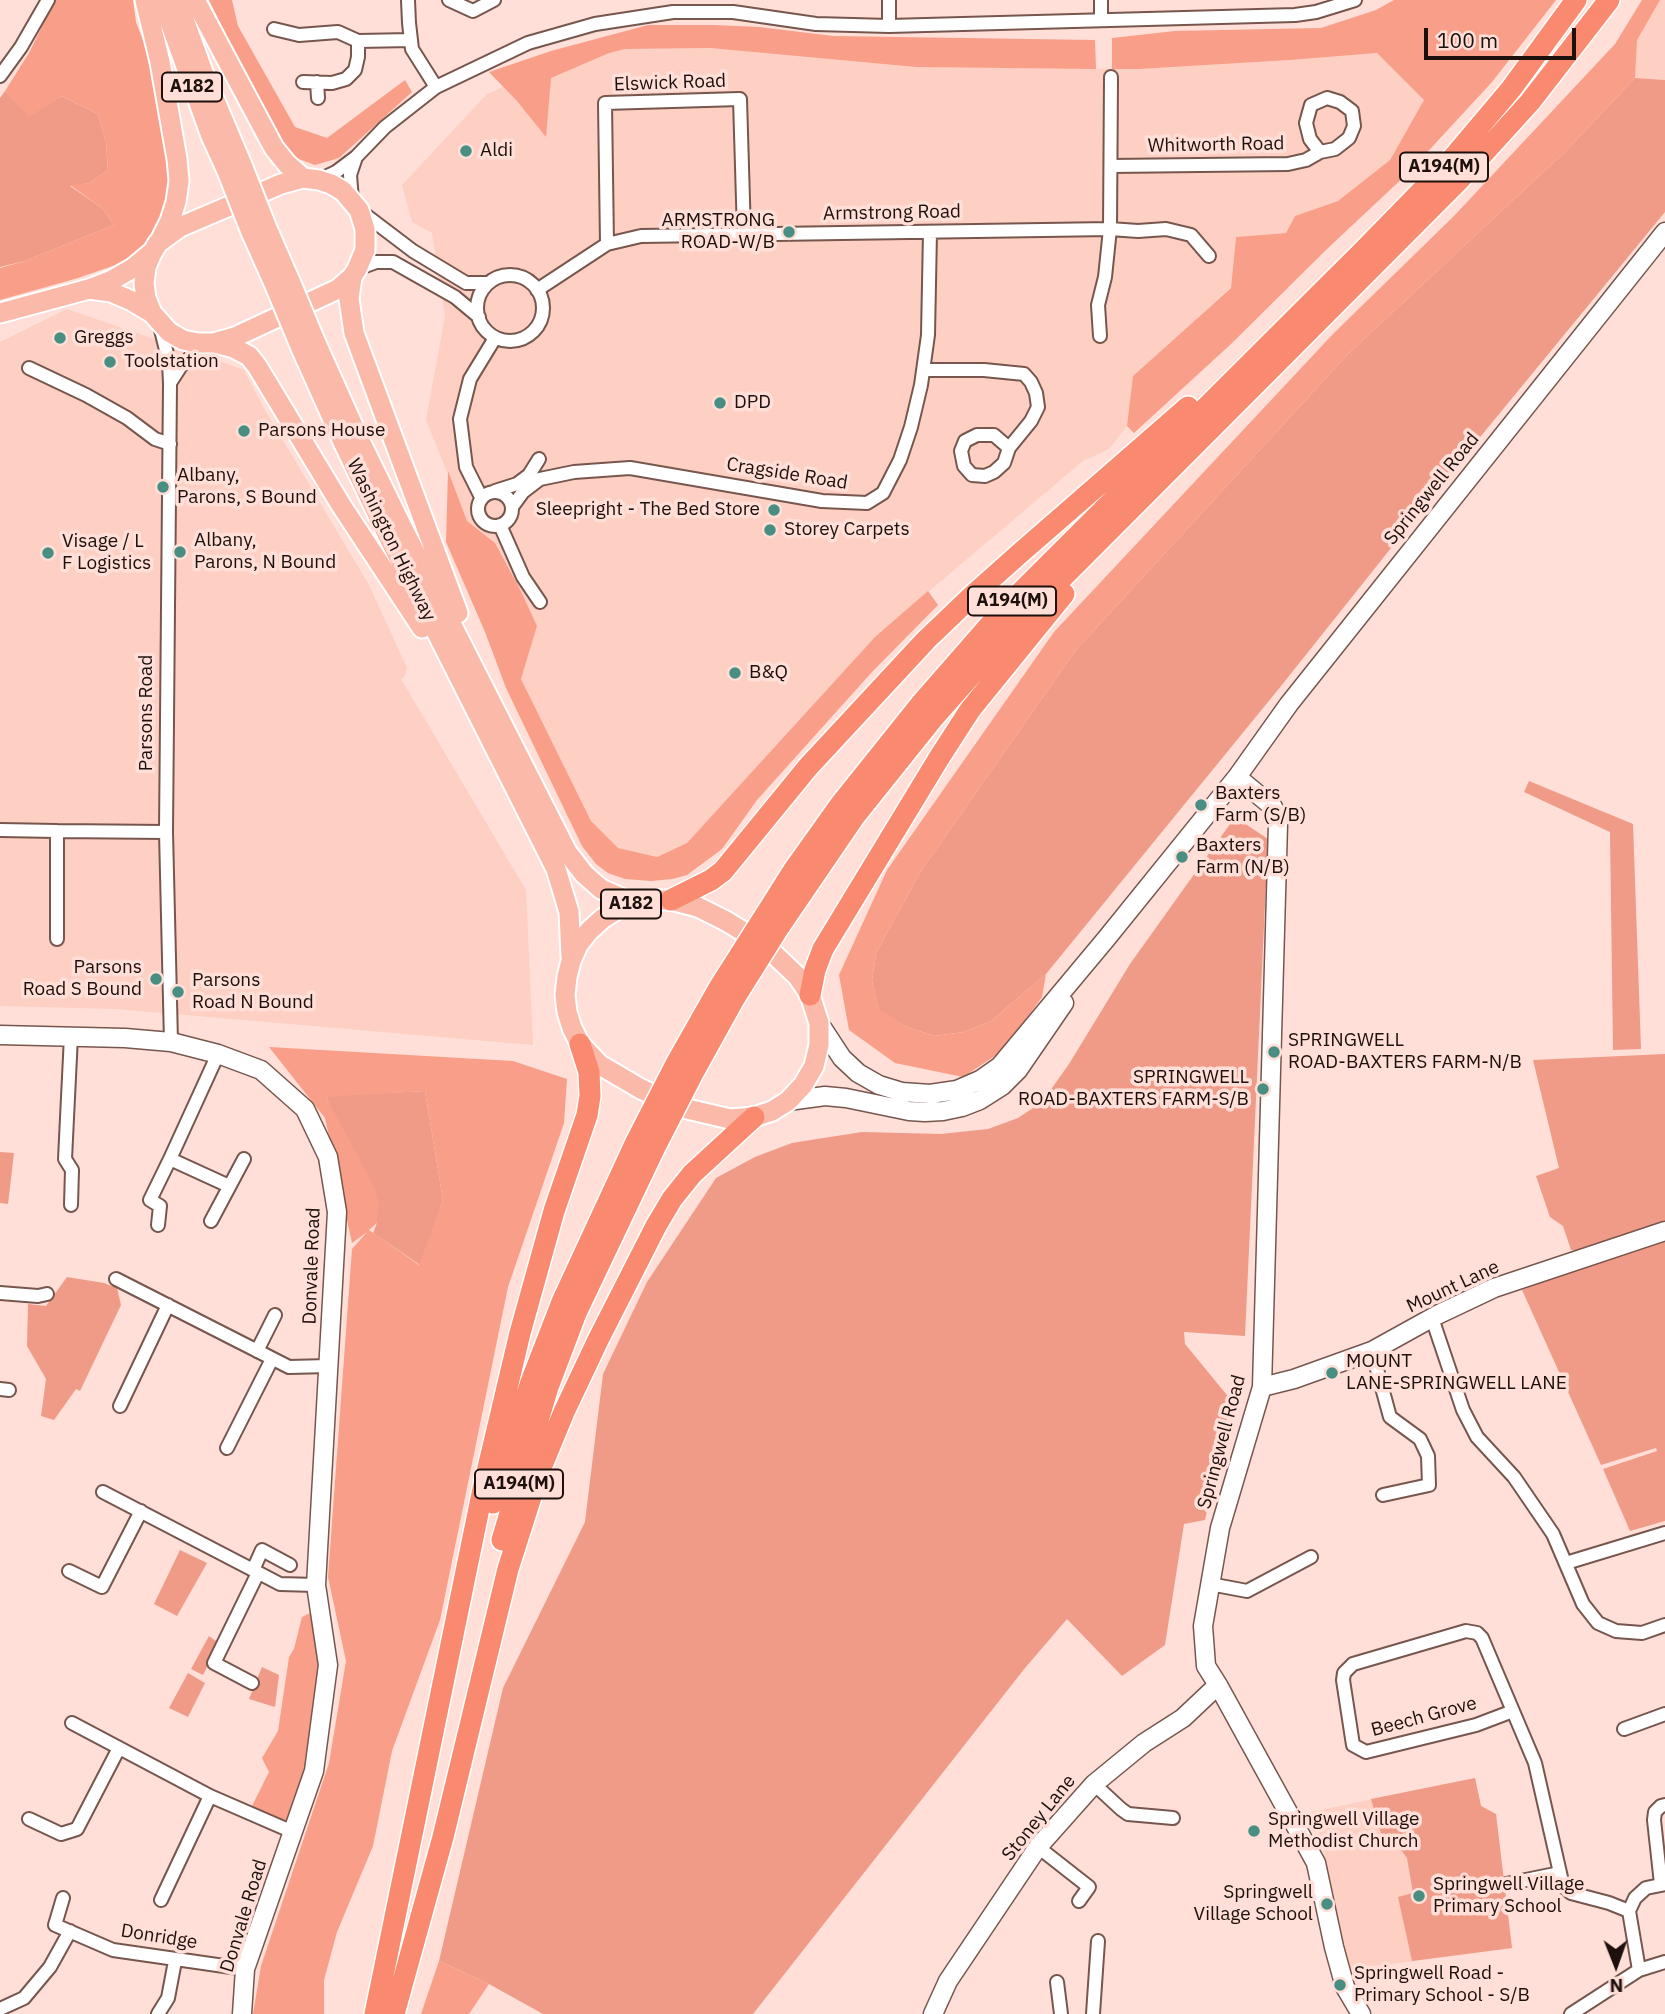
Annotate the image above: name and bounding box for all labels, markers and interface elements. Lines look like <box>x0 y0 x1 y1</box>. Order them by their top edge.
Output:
scale bar <box>1427 14 1579 58</box>
text: 100 m <box>1437 26 1498 54</box>
street label: Elswick Road <box>613 70 727 96</box>
road number: A182 <box>162 72 222 102</box>
street label: Whitworth Road <box>1147 132 1285 158</box>
place label: Aldi <box>480 140 513 162</box>
marker: Aldi <box>458 143 474 159</box>
road number: A194(M) <box>1400 152 1488 182</box>
street label: Armstrong Road <box>823 200 961 226</box>
place label: ARMSTRONG ROAD-W/B <box>662 210 775 254</box>
marker: ARMSTRONG ROAD-W/B <box>781 224 797 240</box>
place label: Greggs <box>74 327 134 349</box>
marker: Greggs <box>52 330 68 346</box>
place label: Toolstation <box>124 351 219 373</box>
marker: Toolstation <box>102 354 118 370</box>
place label: DPD <box>734 392 771 414</box>
marker: DPD <box>712 395 728 411</box>
place label: Parsons House <box>258 420 385 442</box>
marker: Parsons House <box>236 423 252 439</box>
street label: Springwell Road <box>1380 428 1484 550</box>
street label: Cragside Road <box>725 453 849 495</box>
street label: Washington Highway <box>342 455 440 625</box>
place label: Albany, Parons, S Bound <box>177 465 317 509</box>
marker: Albany, Parons, S Bound <box>155 479 171 495</box>
place label: Sleepright - The Bed Store <box>536 499 760 521</box>
marker: Sleepright - The Bed Store <box>766 502 782 518</box>
place label: Storey Carpets <box>784 519 910 541</box>
marker: Storey Carpets <box>762 522 778 538</box>
place label: Albany, Parons, N Bound <box>194 530 336 574</box>
place label: Visage / L F Logistics <box>62 531 151 575</box>
marker: Albany, Parons, N Bound <box>172 544 188 560</box>
marker: Visage / L F Logistics <box>40 545 56 561</box>
road number: A194(M) <box>968 586 1056 616</box>
street label: Parsons Road <box>136 655 158 771</box>
place label: B&Q <box>749 662 788 684</box>
marker: B&Q <box>727 665 743 681</box>
place label: Baxters Farm (S/B) <box>1215 783 1306 827</box>
marker: Baxters Farm (S/B) <box>1193 797 1209 813</box>
place label: Baxters Farm (N/B) <box>1196 835 1290 879</box>
marker: Baxters Farm (N/B) <box>1174 849 1190 865</box>
road number: A182 <box>601 890 661 918</box>
place label: Parsons Road S Bound <box>23 957 142 1001</box>
place label: Parsons Road N Bound <box>192 970 314 1014</box>
marker: Parsons Road S Bound <box>148 971 164 987</box>
marker: Parsons Road N Bound <box>170 984 186 1000</box>
place label: SPRINGWELL ROAD-BAXTERS FARM-N/B <box>1288 1030 1522 1074</box>
marker: SPRINGWELL ROAD-BAXTERS FARM-N/B <box>1266 1044 1282 1060</box>
place label: SPRINGWELL ROAD-BAXTERS FARM-S/B <box>1018 1067 1249 1111</box>
marker: SPRINGWELL ROAD-BAXTERS FARM-S/B <box>1255 1081 1271 1097</box>
street label: Donvale Road <box>299 1207 325 1325</box>
street label: Mount Lane <box>1403 1256 1503 1318</box>
place label: MOUNT LANE-SPRINGWELL LANE <box>1346 1351 1567 1395</box>
marker: MOUNT LANE-SPRINGWELL LANE <box>1324 1365 1340 1381</box>
street label: Springwell Road <box>1193 1372 1251 1512</box>
road number: A194(M) <box>475 1470 563 1498</box>
street label: Beech Grove <box>1369 1692 1479 1742</box>
street label: Stoney Lane <box>997 1770 1081 1866</box>
place label: Springwell Village Methodist Church <box>1268 1809 1419 1853</box>
marker: Springwell Village Methodist Church <box>1246 1823 1262 1839</box>
street label: Donvale Road <box>216 1857 272 1975</box>
place label: Springwell Village Primary School <box>1433 1874 1584 1918</box>
place label: Springwell Village School <box>1194 1882 1313 1926</box>
marker: Springwell Village Primary School <box>1411 1888 1427 1904</box>
marker: Springwell Village School <box>1319 1896 1335 1912</box>
street label: Donridge <box>119 1920 199 1954</box>
north arrow <box>1581 1930 1651 2000</box>
place label: Springwell Road - Primary School - S/B <box>1354 1963 1530 2007</box>
text: N <box>1609 1974 1623 1998</box>
marker: Springwell Road - Primary School - S/B <box>1332 1977 1348 1993</box>

